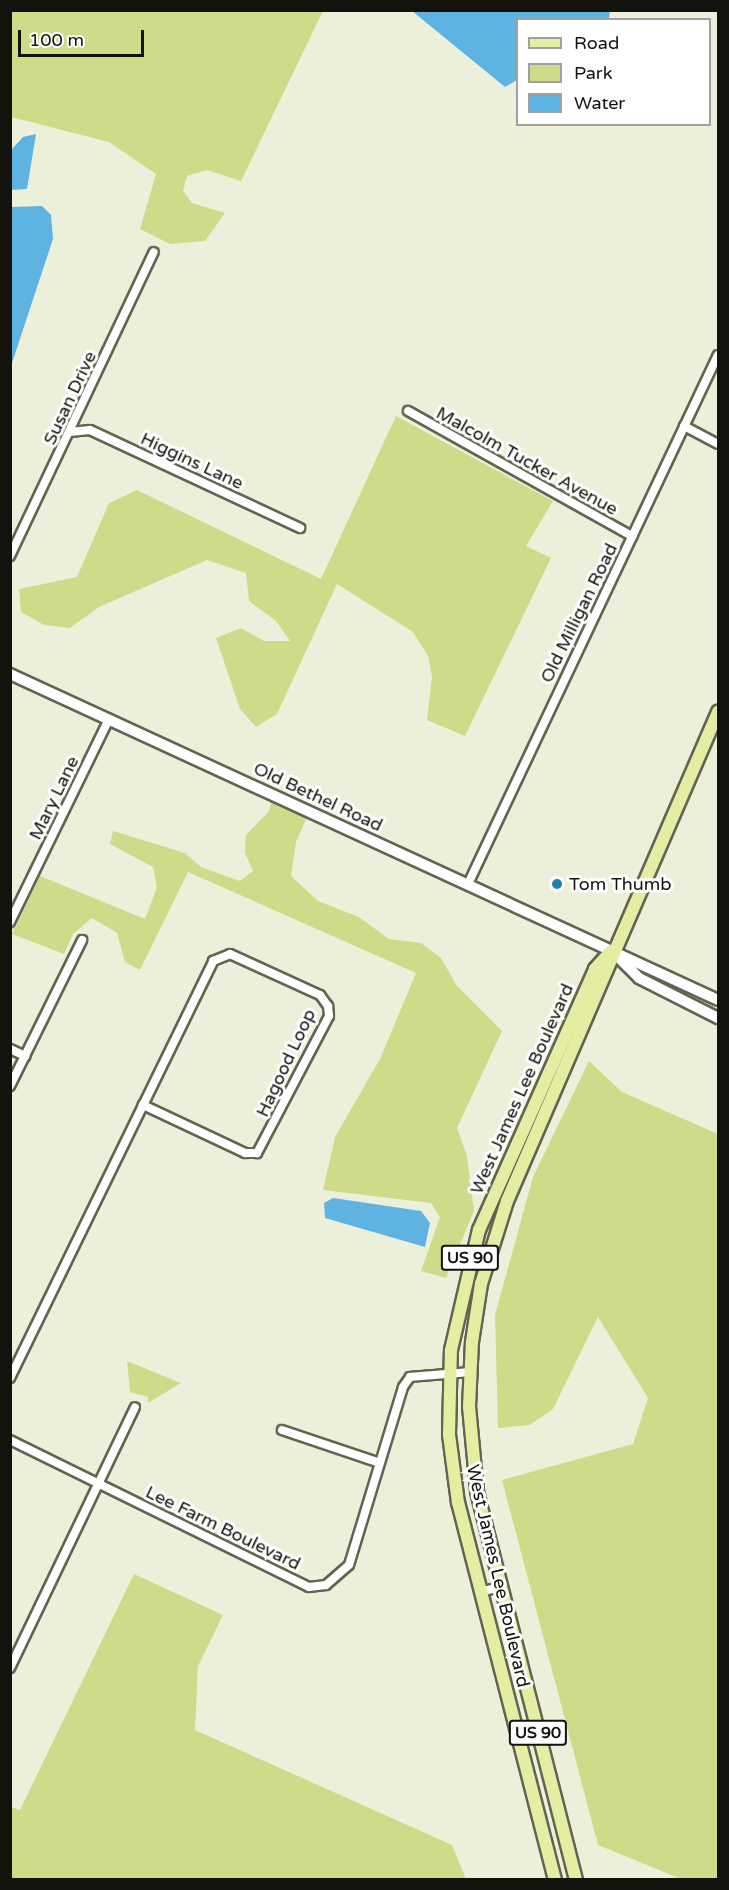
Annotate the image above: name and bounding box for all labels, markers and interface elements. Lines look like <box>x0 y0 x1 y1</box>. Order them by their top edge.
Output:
scale bar <box>21 18 147 56</box>
legend <box>516 18 711 126</box>
text: 100 m <box>29 29 84 51</box>
text: Road <box>574 32 619 54</box>
text: Park <box>574 62 612 84</box>
text: Water <box>574 92 625 114</box>
street label: Susan Drive <box>39 348 101 448</box>
street label: Malcolm Tucker Avenue <box>432 402 622 520</box>
street label: Higgins Lane <box>137 428 247 494</box>
street label: Old Milligan Road <box>536 540 622 686</box>
street label: Mary Lane <box>24 753 84 843</box>
street label: Old Bethel Road <box>250 758 386 836</box>
place label: Tom Thumb <box>569 873 672 895</box>
marker: Tom Thumb <box>550 877 564 891</box>
street label: West James Lee Boulevard <box>466 980 578 1198</box>
street label: Hagood Loop <box>252 1006 320 1120</box>
road number: US 90 <box>440 1245 500 1271</box>
street label: West James Lee Boulevard <box>462 1462 534 1690</box>
street label: Lee Farm Boulevard <box>142 1481 304 1575</box>
road number: US 90 <box>508 1720 568 1746</box>

